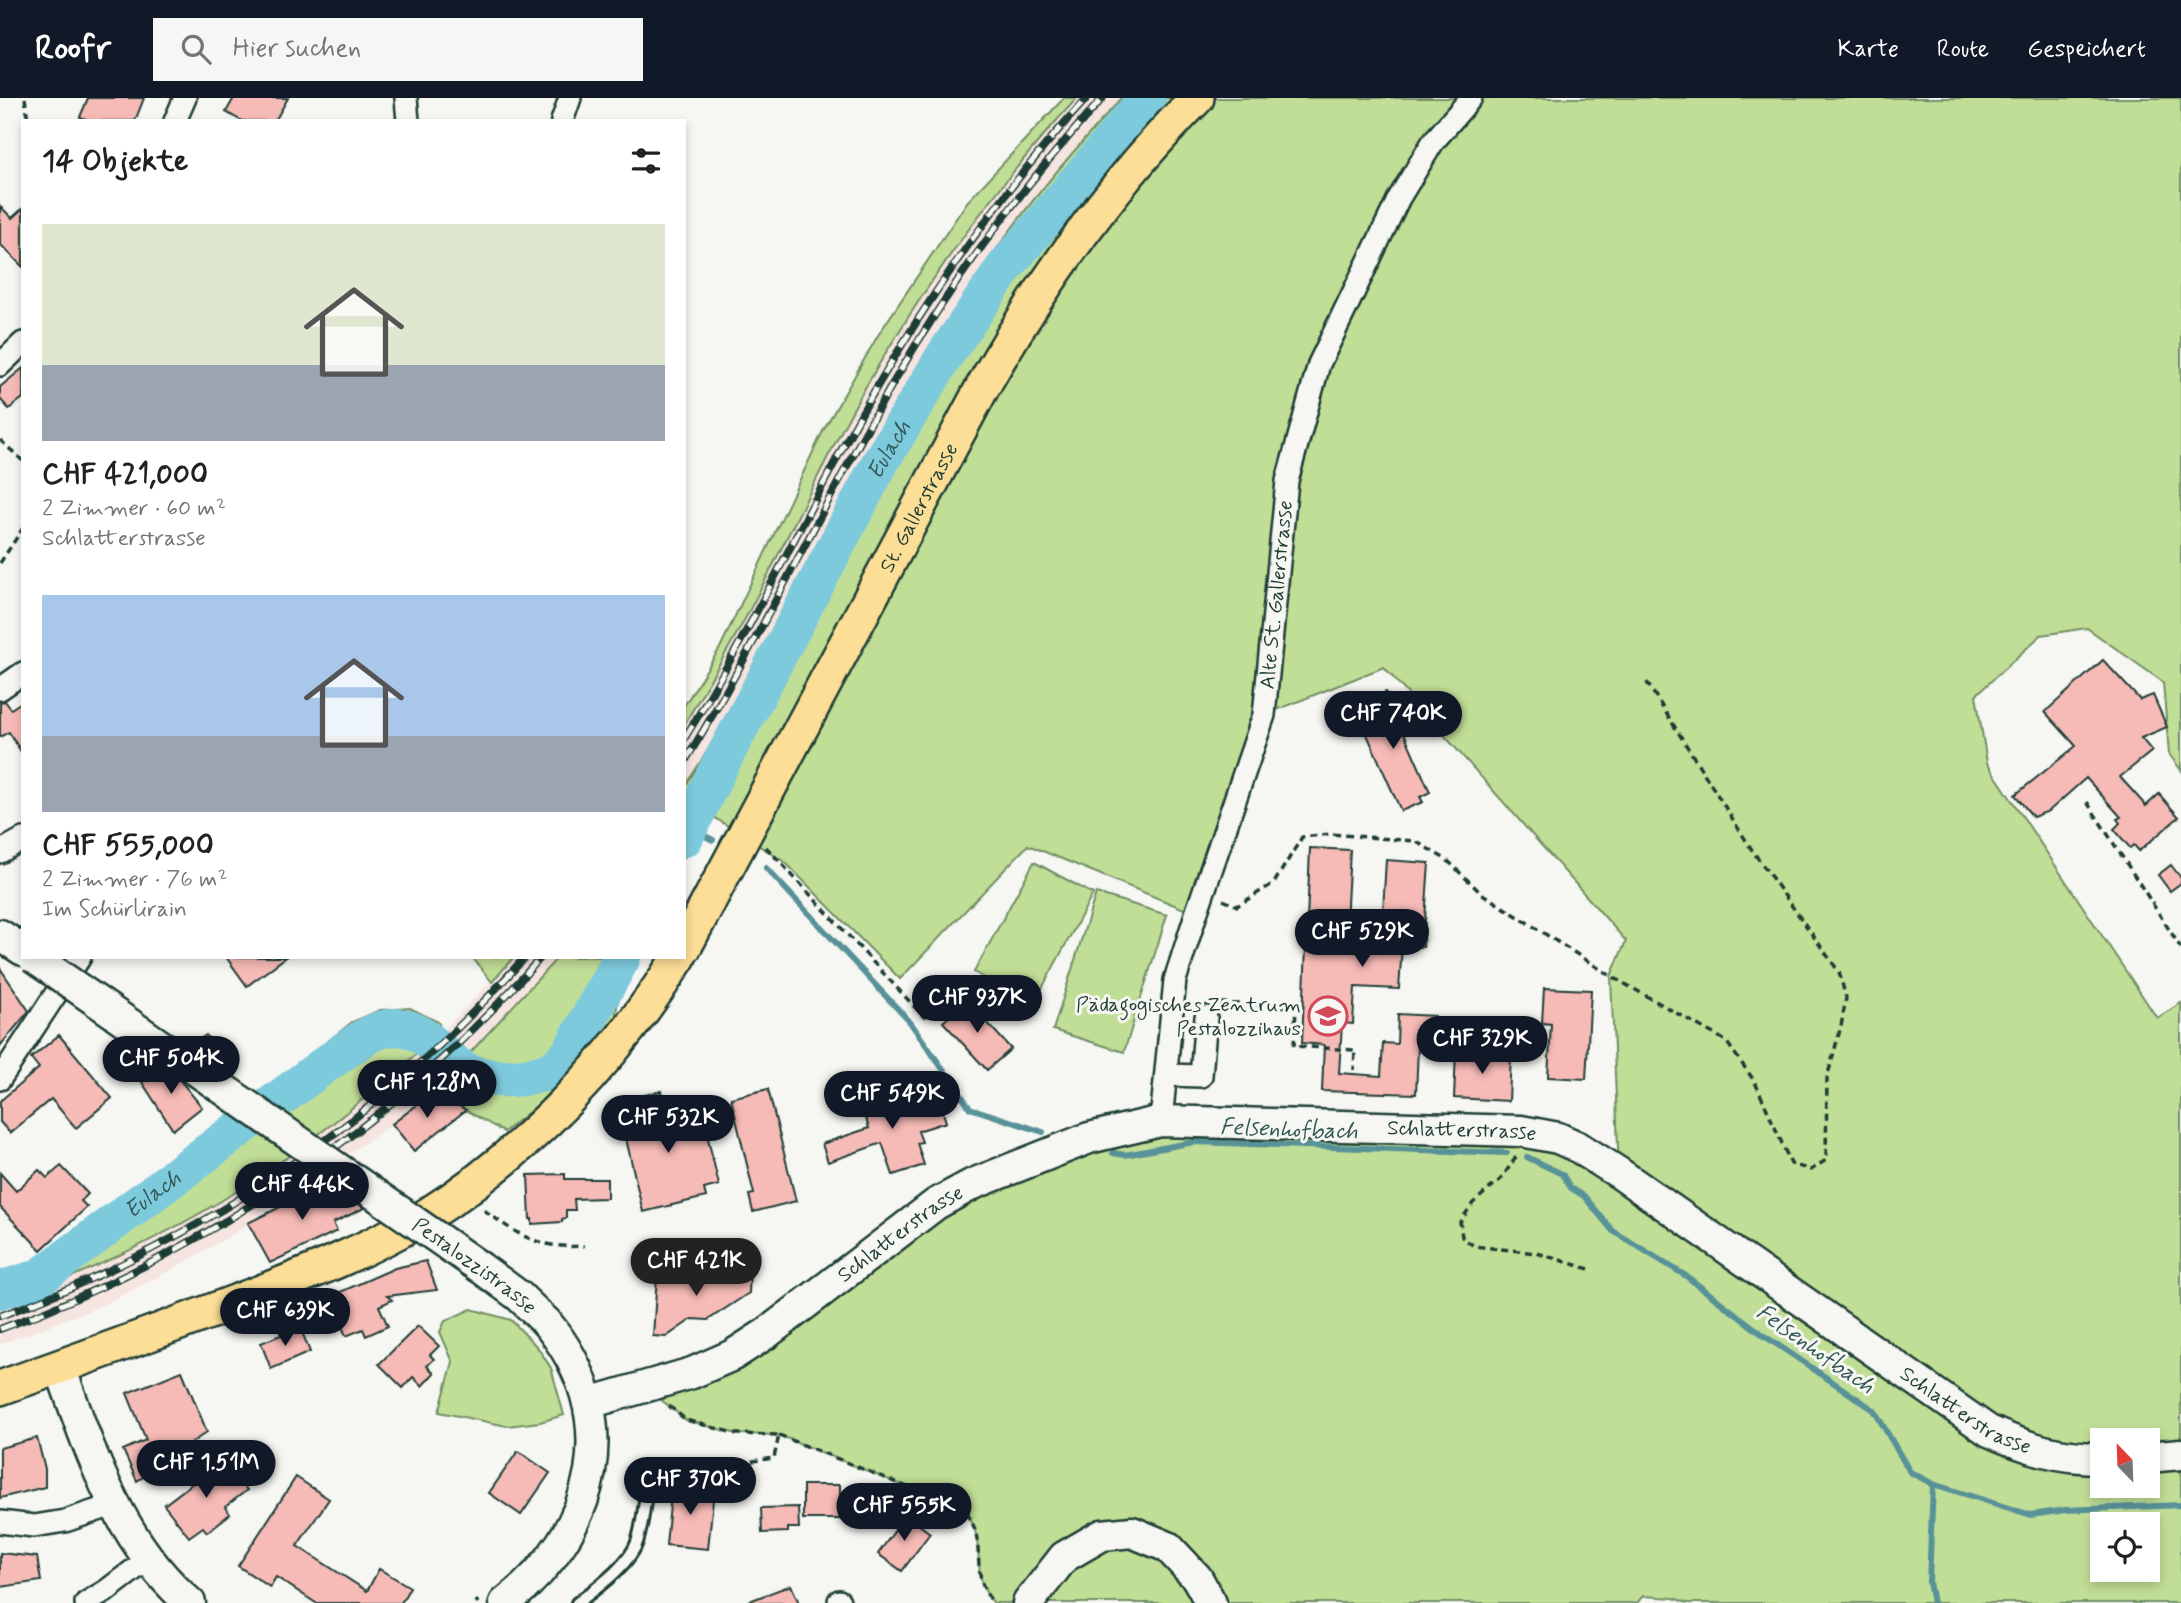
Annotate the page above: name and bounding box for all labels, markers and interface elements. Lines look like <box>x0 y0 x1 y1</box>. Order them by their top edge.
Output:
search box <box>153 18 643 81</box>
text: Roofr <box>35 27 111 71</box>
icon: search <box>177 30 215 68</box>
text: Hier suchen <box>233 32 361 66</box>
text: Karte <box>1837 34 1899 65</box>
text: Route <box>1937 34 1989 65</box>
text: Gespeichert <box>2027 34 2146 65</box>
text: 14 Objekte <box>42 142 188 181</box>
icon: filters <box>627 142 665 180</box>
icon: home <box>291 269 417 395</box>
water label: Eulach <box>861 415 919 485</box>
street label: St. Gallerstrasse <box>873 438 965 578</box>
text: CHF 421,000 <box>42 455 208 494</box>
text: 2 Zimmer · 60 m² <box>42 494 226 524</box>
street label: Alte St. Gallerstrasse <box>1254 499 1300 691</box>
text: Schlatterstrasse <box>42 524 206 554</box>
icon: home <box>291 640 417 766</box>
pin: CHF 740K <box>1321 692 1465 751</box>
text: CHF 740K <box>1340 699 1446 729</box>
text: CHF 555,000 <box>42 826 214 865</box>
text: 2 Zimmer · 76 m² <box>42 865 228 895</box>
text: Im Schürlirain <box>42 895 187 925</box>
pin: CHF 529K <box>1290 910 1434 969</box>
text: CHF 529K <box>1311 917 1413 947</box>
pin: CHF 937K <box>905 976 1049 1035</box>
text: CHF 937K <box>928 983 1026 1013</box>
place label: Pädagogisches Zentrum Pestalozzihaus <box>1076 991 1301 1043</box>
school or university icon: Pädagogisches Zentrum Pestalozzihaus <box>1307 995 1349 1037</box>
pin: CHF 329K <box>1410 1016 1554 1076</box>
text: CHF 329K <box>1433 1024 1531 1054</box>
pin: CHF 504K <box>99 1037 243 1096</box>
text: CHF 504K <box>119 1044 223 1074</box>
pin: CHF 1.28M <box>347 1060 507 1120</box>
text: CHF 1.28M <box>373 1068 481 1098</box>
pin: CHF 549K <box>820 1072 964 1131</box>
text: CHF 549K <box>840 1079 944 1109</box>
pin: CHF 532K <box>596 1096 740 1155</box>
text: CHF 532K <box>617 1103 719 1133</box>
water label: Felsenhofbach <box>1219 1113 1358 1147</box>
street label: Schlatterstrasse <box>1387 1114 1539 1149</box>
pin: CHF 446K <box>230 1162 374 1222</box>
water label: Eulach <box>119 1164 188 1226</box>
text: CHF 446K <box>251 1170 353 1200</box>
street label: Schlatterstrasse <box>832 1179 968 1289</box>
street label: Pestalozzistrasse <box>407 1212 543 1321</box>
pin: CHF 421K <box>624 1238 768 1298</box>
text: CHF 421K <box>647 1246 745 1276</box>
pin: CHF 639K <box>213 1288 357 1348</box>
text: CHF 639K <box>236 1296 334 1326</box>
water label: Felsenhofbach <box>1750 1298 1880 1401</box>
street label: Schlatterstrasse <box>1894 1360 2035 1461</box>
north arrow <box>2090 1428 2160 1498</box>
map controls <box>2090 1428 2160 1582</box>
pin: CHF 1.51M <box>126 1440 286 1500</box>
text: CHF 1.51M <box>153 1448 259 1478</box>
pin: CHF 370K <box>618 1458 762 1517</box>
text: CHF 370K <box>640 1465 740 1495</box>
pin: CHF 555K <box>832 1484 976 1543</box>
text: CHF 555K <box>852 1491 956 1521</box>
button: locate <box>2090 1512 2160 1582</box>

